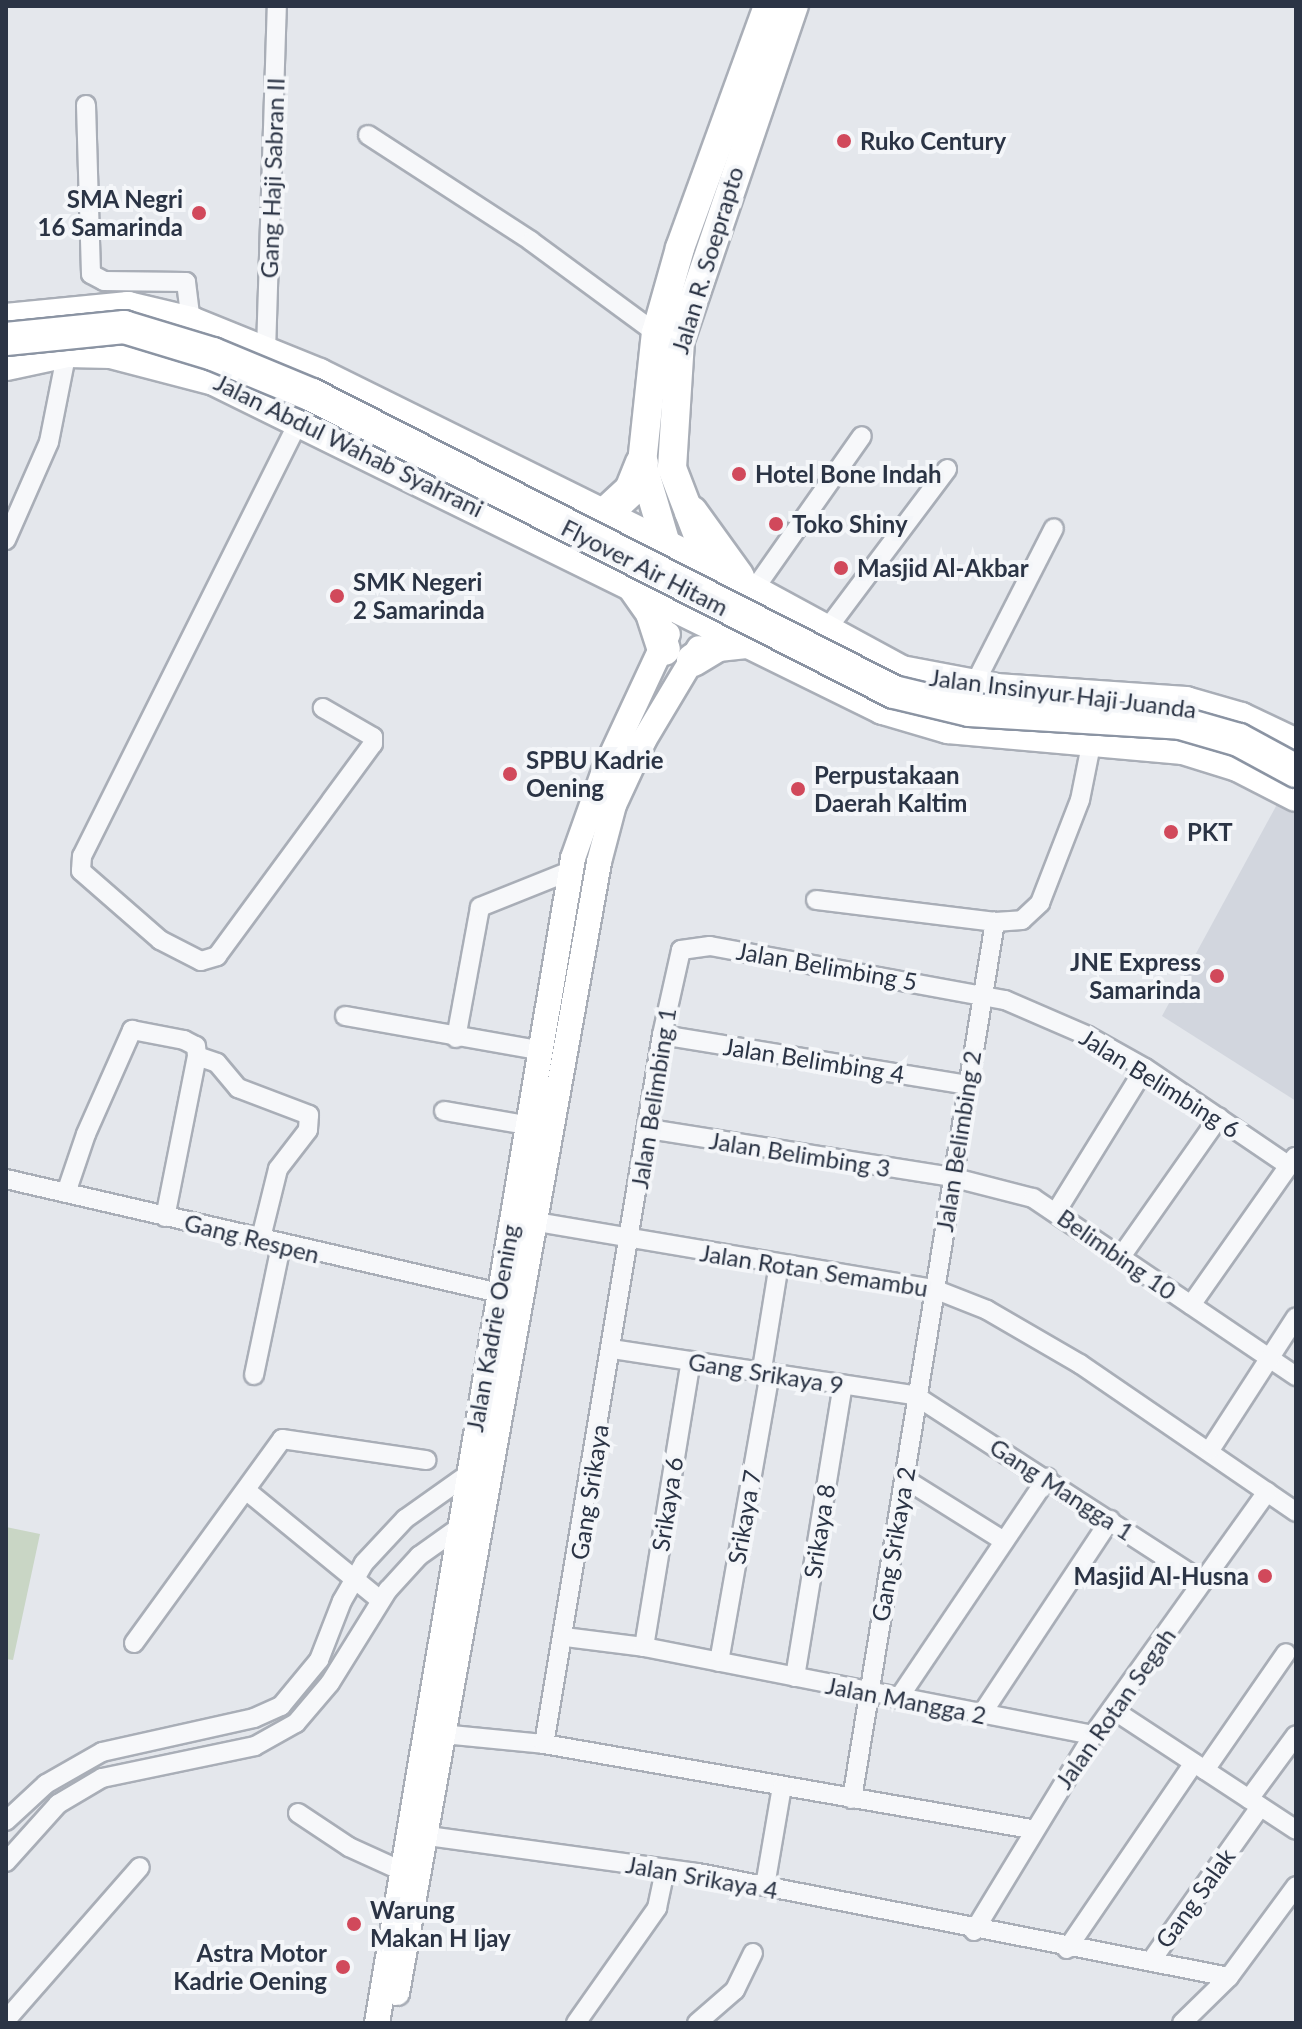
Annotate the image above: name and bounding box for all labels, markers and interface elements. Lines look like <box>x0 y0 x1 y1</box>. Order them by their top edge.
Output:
street label: Gang Haji Sabran II <box>254 77 290 279</box>
place label: Ruko Century <box>860 127 1006 155</box>
marker: Ruko Century <box>835 132 853 150</box>
street label: Jalan R. Soeprapto <box>665 163 749 357</box>
place label: SMA Negri 16 Samarinda <box>37 185 183 241</box>
marker: SMA Negri 16 Samarinda <box>190 204 208 222</box>
street label: Jalan Abdul Wahab Syahrani <box>209 367 489 523</box>
place label: Hotel Bone Indah <box>755 460 942 488</box>
marker: Hotel Bone Indah <box>730 465 748 483</box>
place label: Toko Shiny <box>792 510 908 538</box>
street label: Flyover Air Hitam <box>556 512 734 622</box>
marker: Toko Shiny <box>767 515 785 533</box>
place label: Masjid Al-Akbar <box>857 554 1030 582</box>
marker: Masjid Al-Akbar <box>832 559 850 577</box>
place label: SMK Negeri 2 Samarinda <box>353 568 485 624</box>
marker: SMK Negeri 2 Samarinda <box>328 587 346 605</box>
street label: Jalan Insinyur Haji Juanda <box>927 662 1199 724</box>
place label: SPBU Kadrie Oening <box>526 746 664 802</box>
place label: Perpustakaan Daerah Kaltim <box>814 761 967 817</box>
marker: SPBU Kadrie Oening <box>501 765 519 783</box>
marker: Perpustakaan Daerah Kaltim <box>789 780 807 798</box>
place label: PKT <box>1187 818 1233 846</box>
marker: PKT <box>1162 823 1180 841</box>
street label: Jalan Belimbing 5 <box>734 936 920 996</box>
place label: JNE Express Samarinda <box>1070 948 1201 1004</box>
marker: JNE Express Samarinda <box>1208 967 1226 985</box>
street label: Jalan Belimbing 1 <box>624 1005 682 1191</box>
street label: Jalan Belimbing 6 <box>1075 1022 1245 1144</box>
street label: Jalan Belimbing 4 <box>721 1031 907 1089</box>
street label: Jalan Belimbing 2 <box>929 1048 987 1234</box>
street label: Jalan Belimbing 3 <box>707 1125 893 1183</box>
street label: Belimbing 10 <box>1052 1203 1182 1305</box>
street label: Gang Respen <box>181 1207 323 1269</box>
street label: Jalan Kadrie Oening <box>460 1222 524 1434</box>
street label: Jalan Rotan Semambu <box>698 1238 930 1302</box>
street label: Gang Srikaya 9 <box>686 1347 846 1399</box>
street label: Gang Srikaya <box>564 1422 614 1562</box>
street label: Gang Mangga 1 <box>985 1432 1139 1546</box>
street label: Srikaya 6 <box>645 1455 689 1553</box>
street label: Gang Srikaya 2 <box>865 1464 921 1624</box>
street label: Srikaya 7 <box>722 1468 766 1566</box>
street label: Srikaya 8 <box>797 1482 841 1580</box>
place label: Masjid Al-Husna <box>1073 1562 1249 1590</box>
marker: Masjid Al-Husna <box>1256 1567 1274 1585</box>
street label: Jalan Rotan Segah <box>1049 1622 1181 1794</box>
street label: Jalan Mangga 2 <box>823 1670 989 1730</box>
street label: Gang Salak <box>1149 1843 1241 1953</box>
street label: Jalan Srikaya 4 <box>624 1849 780 1905</box>
place label: Warung Makan H Ijay <box>370 1896 511 1952</box>
marker: Warung Makan H Ijay <box>345 1915 363 1933</box>
place label: Astra Motor Kadrie Oening <box>173 1939 327 1995</box>
marker: Astra Motor Kadrie Oening <box>334 1958 352 1976</box>

